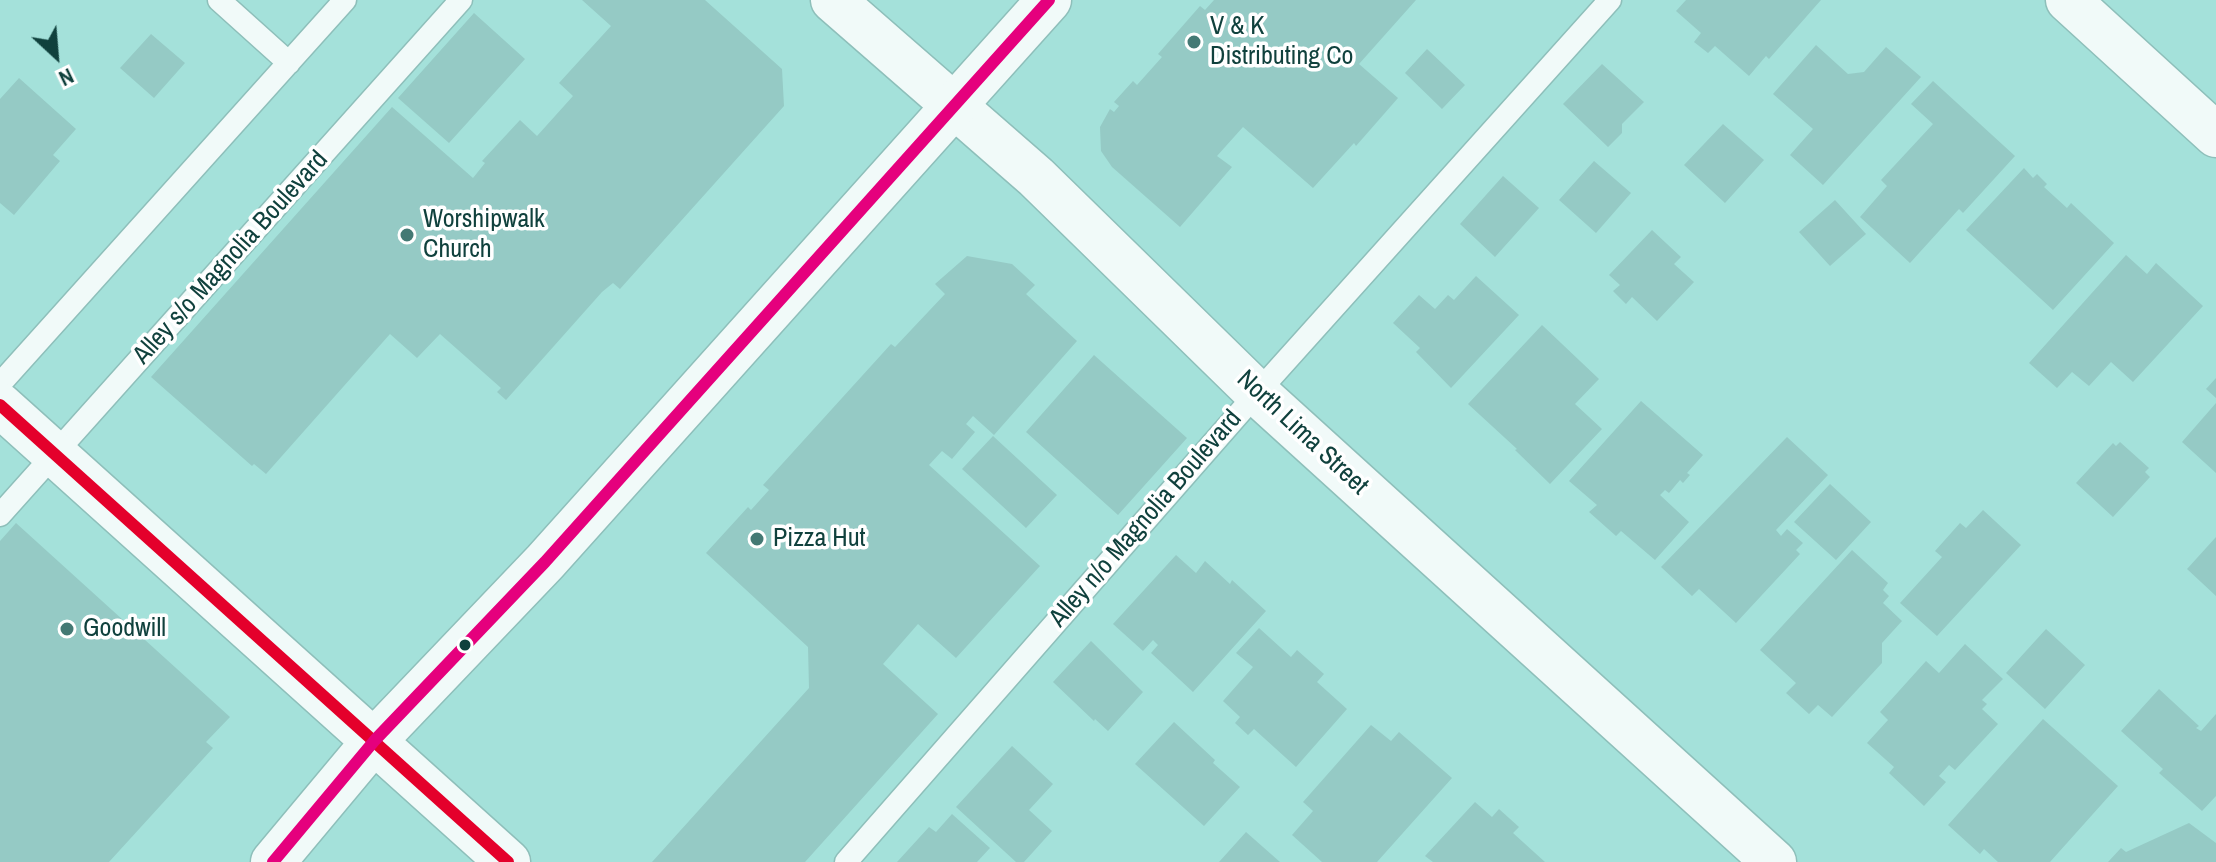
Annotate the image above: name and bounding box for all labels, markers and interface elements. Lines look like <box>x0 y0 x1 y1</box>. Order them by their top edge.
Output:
place label: V & K Distributing Co <box>1210 11 1353 72</box>
north arrow <box>16 16 96 96</box>
marker: V & K Distributing Co <box>1185 33 1203 51</box>
text: N <box>54 61 79 94</box>
street label: Alley s/o Magnolia Boulevard <box>127 145 335 371</box>
place label: Worshipwalk Church <box>423 204 545 266</box>
marker: Worshipwalk Church <box>398 226 416 244</box>
street label: North Lima Street <box>1230 364 1374 502</box>
street label: Alley n/o Magnolia Boulevard <box>1043 404 1249 634</box>
place label: Pizza Hut <box>773 523 865 555</box>
marker: Pizza Hut <box>748 530 766 548</box>
place label: Goodwill <box>83 613 166 645</box>
marker: Goodwill <box>58 620 76 638</box>
unlabelled marker <box>457 637 473 653</box>

